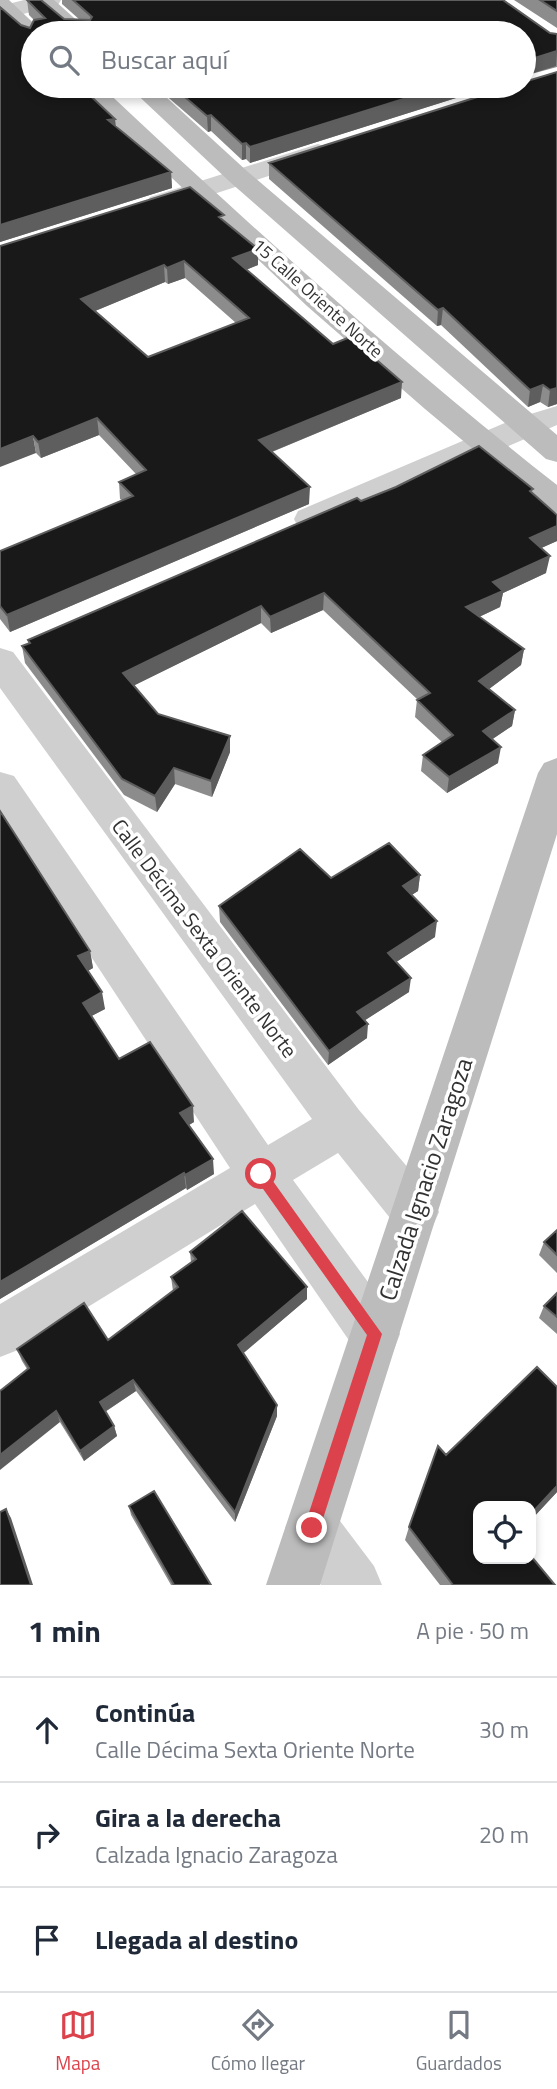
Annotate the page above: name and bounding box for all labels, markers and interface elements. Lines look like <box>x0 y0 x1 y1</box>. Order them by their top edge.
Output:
search box <box>21 21 536 98</box>
text: Buscar aquí <box>101 40 228 79</box>
icon: search <box>45 41 83 79</box>
street label: 15 Calle Oriente Norte <box>247 232 389 364</box>
street label: Calle Décima Sexta Oriente Norte <box>104 812 306 1064</box>
street label: Calzada Ignacio Zaragoza <box>369 1053 481 1305</box>
route start <box>245 1158 276 1189</box>
map controls <box>473 1501 536 1564</box>
button: locate <box>473 1501 536 1564</box>
route end <box>296 1512 327 1543</box>
text: 1 min <box>28 1608 101 1654</box>
text: A pie · 50 m <box>416 1613 529 1648</box>
text: Continúa <box>95 1693 195 1732</box>
icon: ahead <box>28 1711 66 1749</box>
text: 30 m <box>479 1712 529 1747</box>
text: Calle Décima Sexta Oriente Norte <box>95 1732 415 1767</box>
text: Gira a la derecha <box>95 1798 281 1837</box>
icon: right <box>28 1816 66 1854</box>
text: 20 m <box>479 1817 529 1852</box>
text: Calzada Ignacio Zaragoza <box>95 1837 338 1872</box>
text: Llegada al destino <box>95 1920 298 1959</box>
icon: arrive <box>28 1921 66 1959</box>
tab: Mapa <box>55 2006 100 2077</box>
tab: Cómo llegar <box>211 2006 305 2077</box>
tab: Guardados <box>416 2006 502 2077</box>

